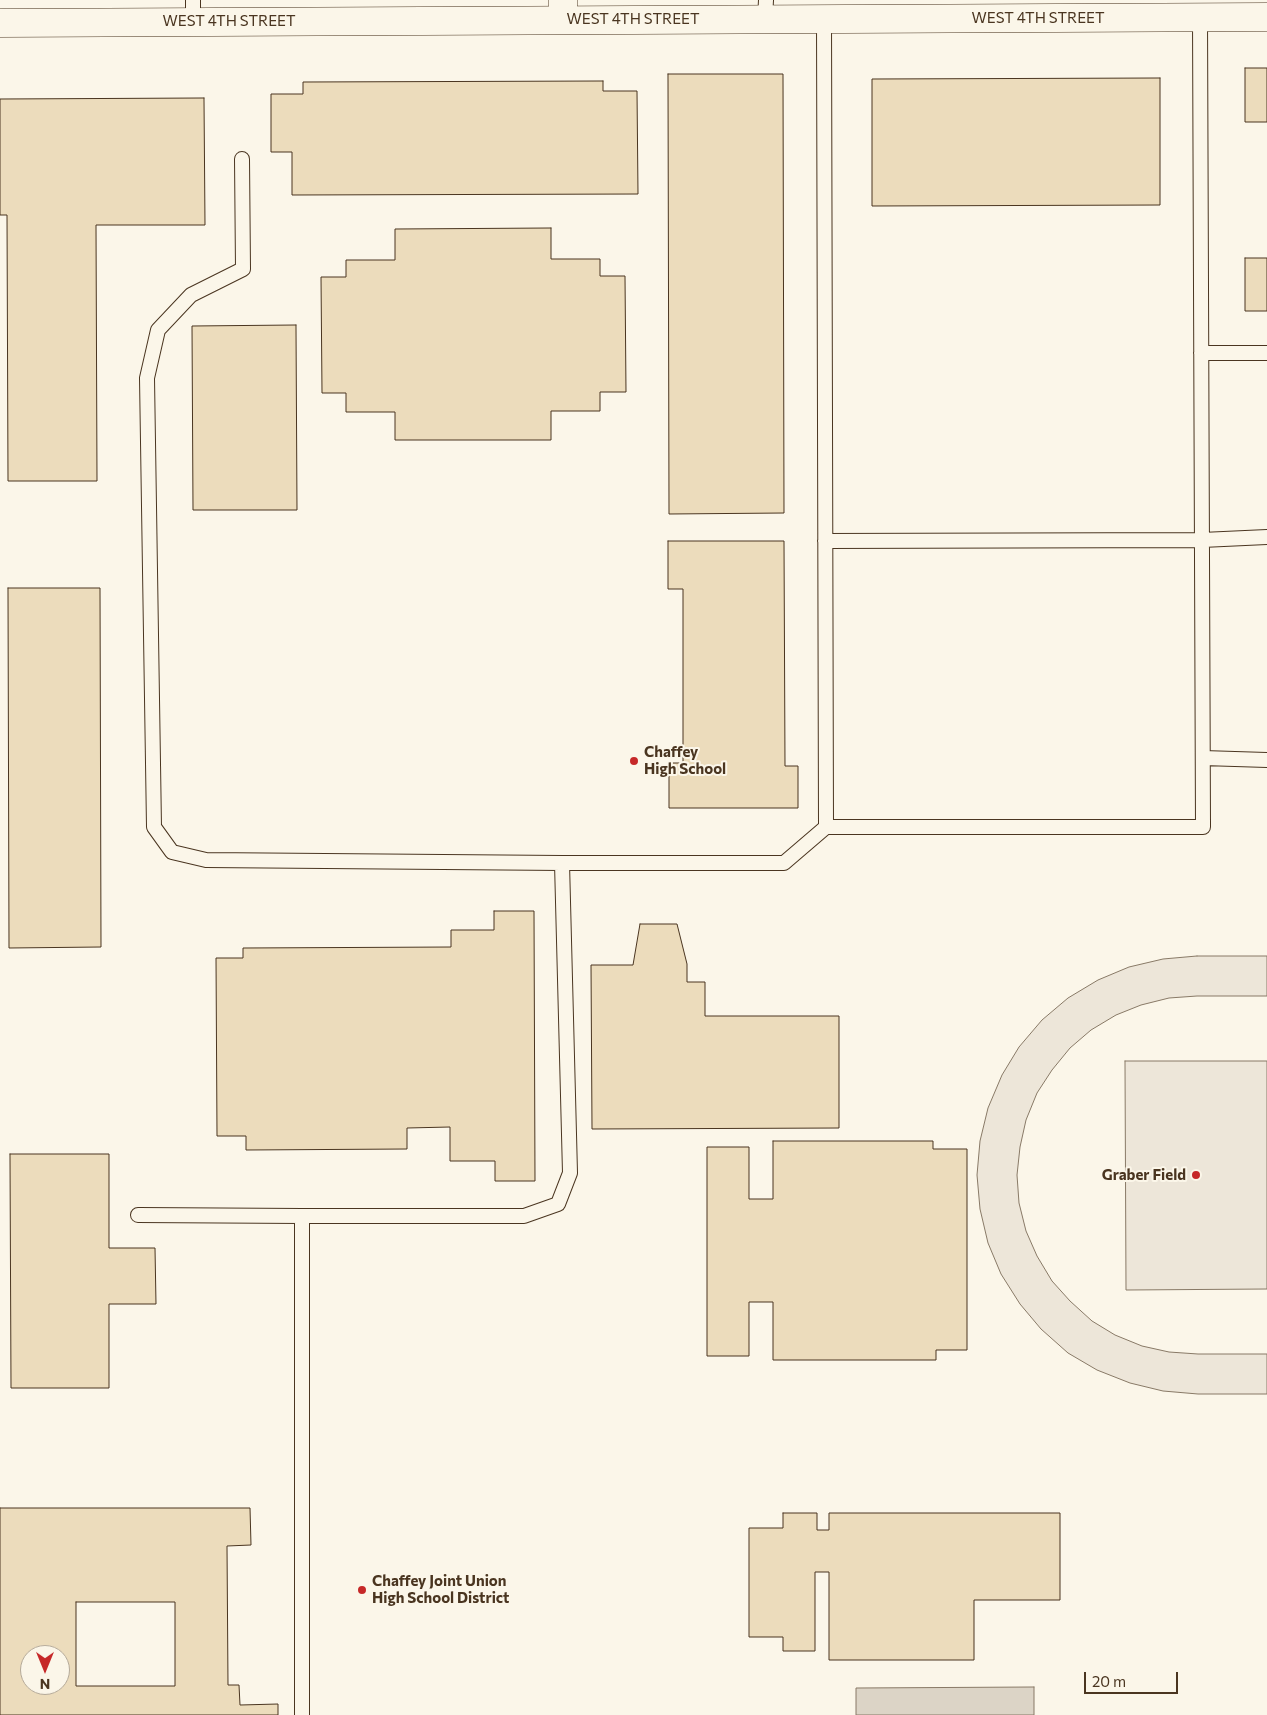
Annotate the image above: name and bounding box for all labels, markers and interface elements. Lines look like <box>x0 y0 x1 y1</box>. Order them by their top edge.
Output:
street label: WEST 4TH STREET <box>971 9 1105 27</box>
street label: WEST 4TH STREET <box>566 10 700 28</box>
street label: WEST 4TH STREET <box>162 12 296 30</box>
place label: Chaffey High School <box>644 743 726 778</box>
marker: Chaffey High School <box>628 755 640 767</box>
place label: Graber Field <box>1102 1166 1186 1184</box>
marker: Graber Field <box>1190 1169 1202 1181</box>
place label: Chaffey Joint Union High School District <box>372 1572 509 1607</box>
marker: Chaffey Joint Union High School District <box>356 1584 368 1596</box>
north arrow <box>20 1645 70 1695</box>
scale bar <box>1087 1662 1181 1694</box>
text: 20 m <box>1092 1672 1126 1690</box>
text: N <box>40 1676 50 1693</box>

